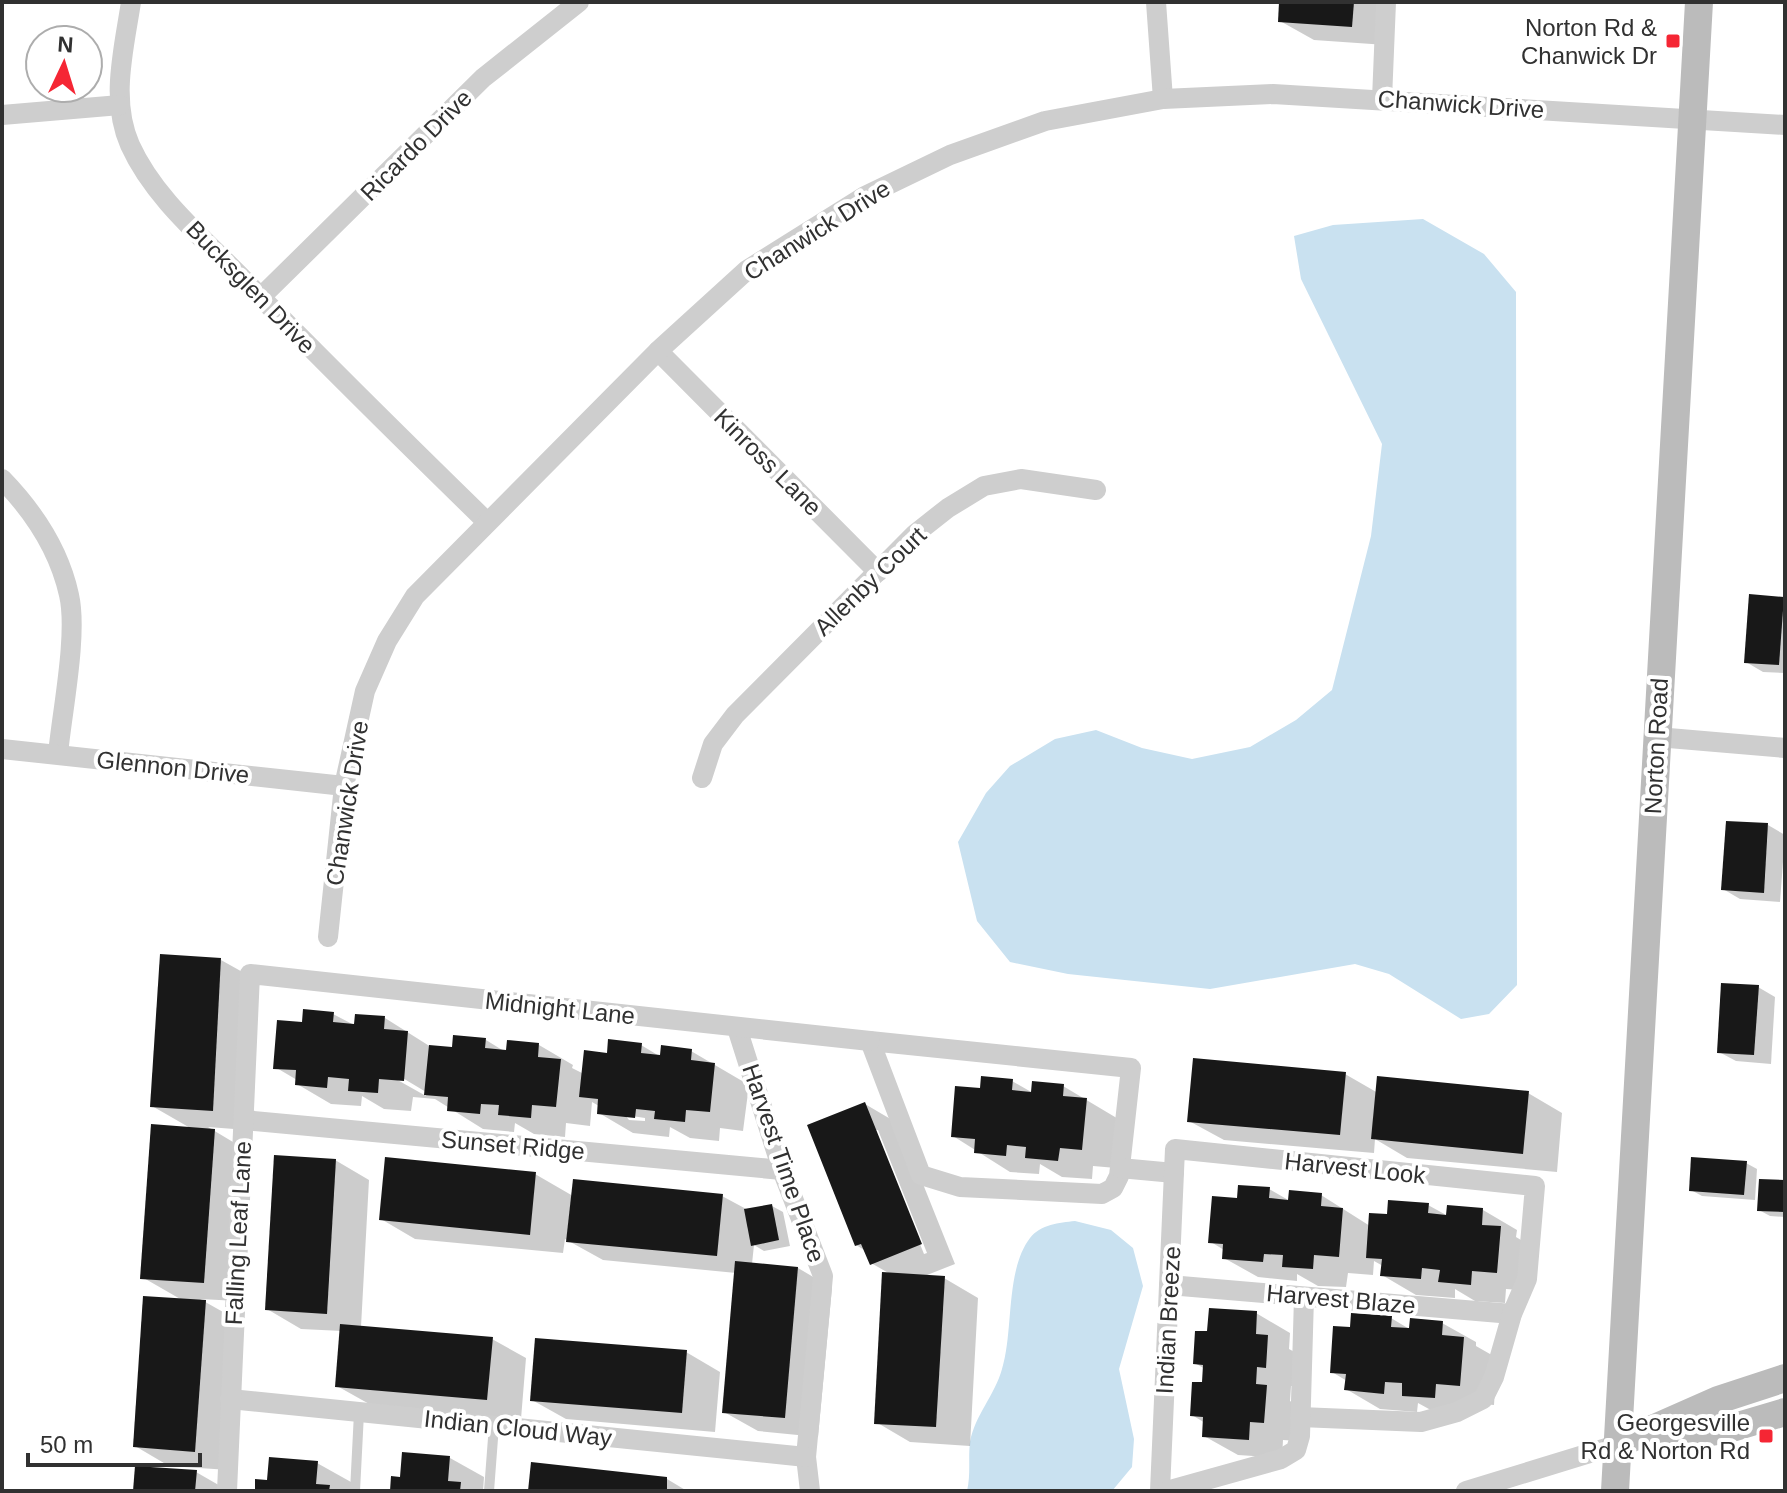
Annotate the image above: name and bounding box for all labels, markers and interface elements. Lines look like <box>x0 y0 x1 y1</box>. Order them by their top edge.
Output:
place label: Norton Rd & Chanwick Dr <box>1521 14 1657 69</box>
north arrow <box>24 24 104 104</box>
text: N <box>57 32 74 58</box>
marker: Norton Rd & Chanwick Dr <box>1664 32 1682 50</box>
street label: Ricardo Drive <box>355 84 477 206</box>
street label: Chanwick Drive <box>1377 85 1545 123</box>
street label: Chanwick Drive <box>739 174 895 286</box>
street label: Bucksglen Drive <box>181 215 321 359</box>
street label: Kinross Lane <box>709 403 827 521</box>
street label: Allenby Court <box>809 521 931 641</box>
street label: Norton Road <box>1639 677 1673 815</box>
street label: Chanwick Drive <box>321 719 373 887</box>
street label: Glennon Drive <box>95 746 251 788</box>
street label: Midnight Lane <box>484 987 636 1029</box>
street label: Harvest Time Place <box>737 1060 831 1266</box>
street label: Sunset Ridge <box>440 1125 586 1165</box>
street label: Falling Leaf Lane <box>220 1140 256 1326</box>
street label: Harvest Look <box>1283 1147 1428 1189</box>
street label: Indian Breeze <box>1151 1245 1185 1395</box>
street label: Harvest Blaze <box>1265 1279 1417 1319</box>
street label: Indian Cloud Way <box>423 1405 613 1451</box>
place label: Georgesville Rd & Norton Rd <box>1581 1409 1750 1464</box>
scale bar <box>28 1417 200 1467</box>
marker: Georgesville Rd & Norton Rd <box>1757 1427 1775 1445</box>
text: 50 m <box>40 1431 93 1458</box>

